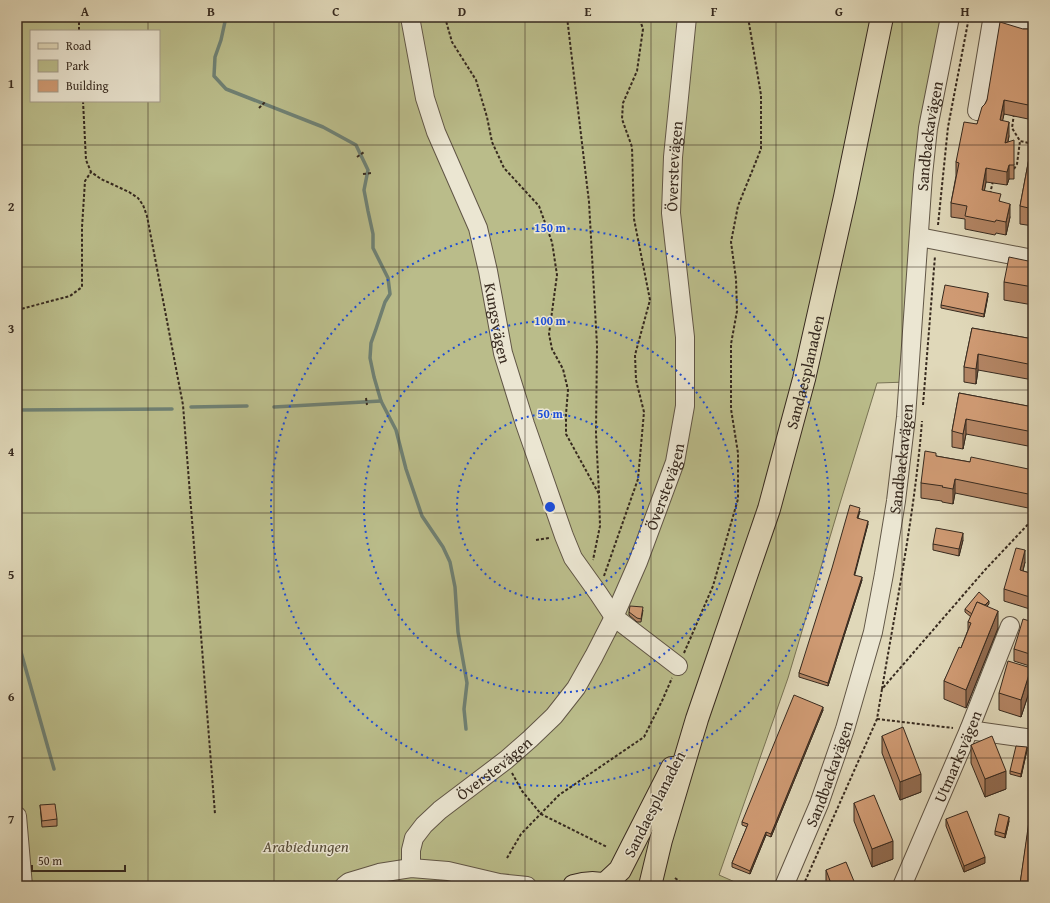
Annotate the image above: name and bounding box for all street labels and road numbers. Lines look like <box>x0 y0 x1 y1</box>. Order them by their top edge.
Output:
street label: Sandbackavägen <box>910 79 949 192</box>
street label: Överstevägen <box>659 120 689 212</box>
street label: Kungsvägen <box>478 281 518 366</box>
street label: Sandaesplanaden <box>779 313 830 432</box>
street label: Sandbackavägen <box>882 403 919 516</box>
street label: Överstevägen <box>639 441 690 534</box>
street label: Utmarksvägen <box>927 707 988 806</box>
street label: Sandbackavägen <box>799 718 859 830</box>
street label: Överstevägen <box>451 731 537 806</box>
street label: Sandaesplanaden <box>617 747 691 861</box>

